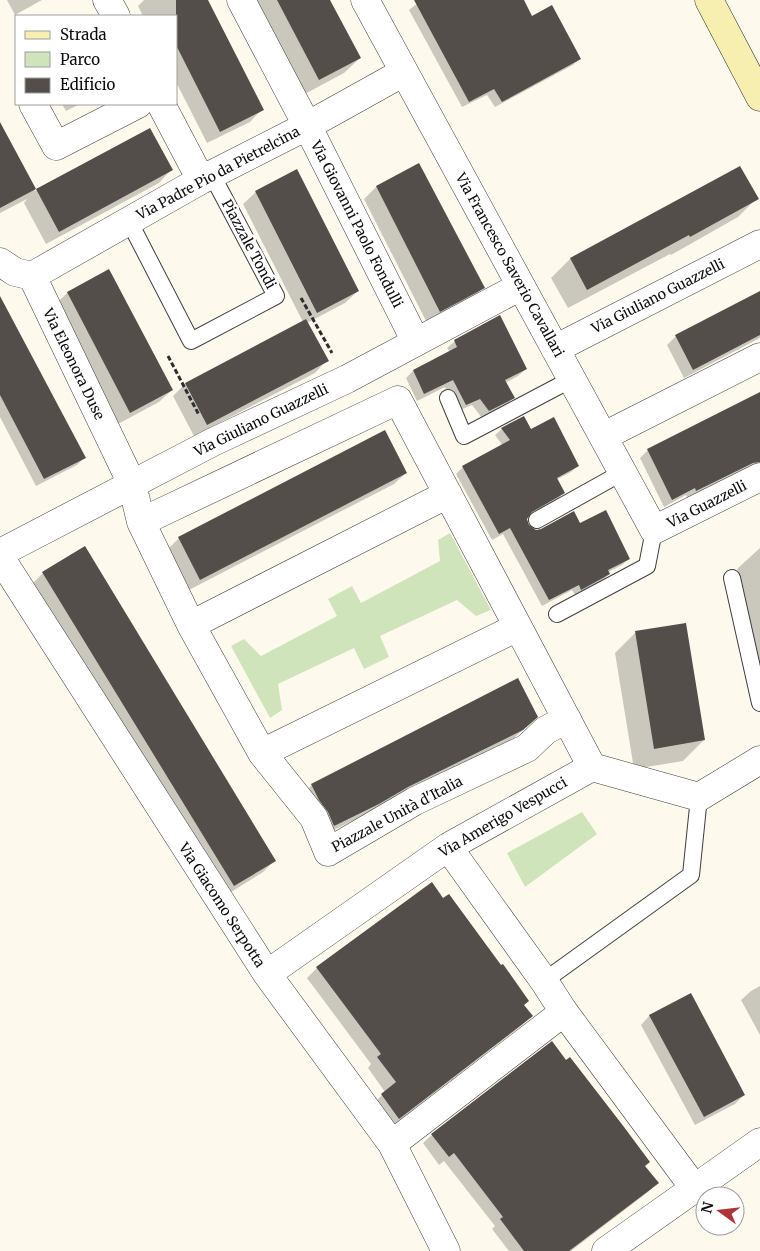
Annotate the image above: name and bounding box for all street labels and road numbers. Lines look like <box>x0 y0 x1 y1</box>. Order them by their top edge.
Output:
street label: Via Padre Pio da Pietrelcina <box>132 122 303 224</box>
street label: Via Giovanni Paolo Fondulli <box>307 137 407 311</box>
street label: Via Francesco Saverio Cavallari <box>451 169 568 361</box>
street label: Piazzale Tondi <box>218 196 280 292</box>
street label: Via Giuliano Guazzelli <box>588 254 728 338</box>
street label: Via Eleonora Duse <box>39 304 109 423</box>
street label: Via Giuliano Guazzelli <box>190 379 331 461</box>
street label: Via Guazzelli <box>663 476 750 532</box>
street label: Piazzale Unità d'Italia <box>328 772 466 856</box>
street label: Via Amerigo Vespucci <box>435 773 571 861</box>
street label: Via Giacomo Serpotta <box>174 838 269 971</box>

